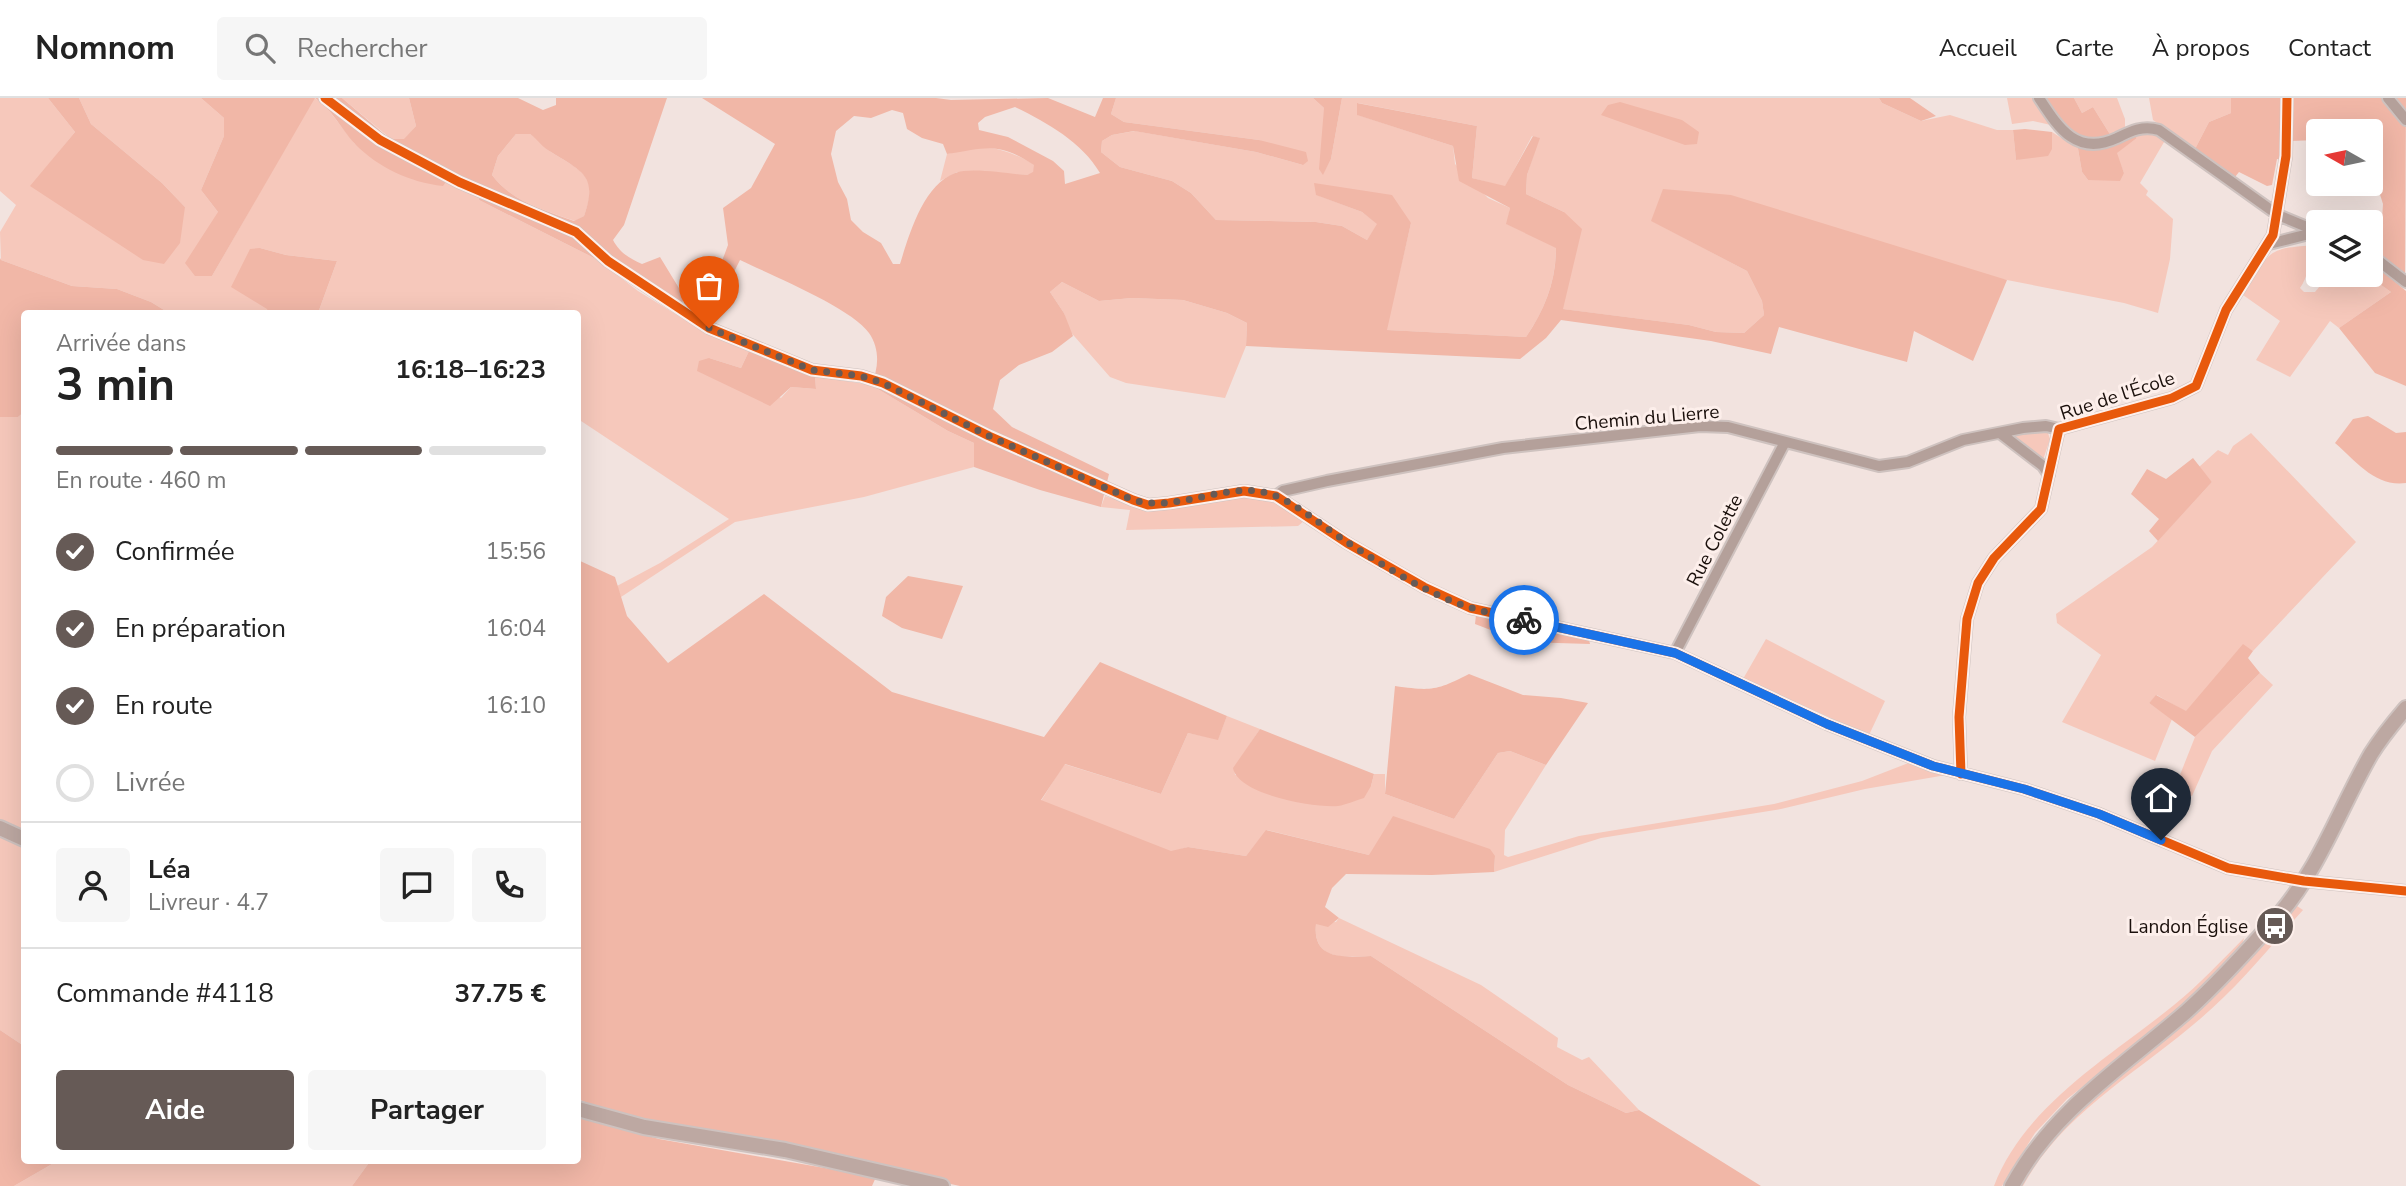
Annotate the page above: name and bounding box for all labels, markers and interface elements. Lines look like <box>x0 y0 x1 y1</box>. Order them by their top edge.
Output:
search box <box>217 17 707 80</box>
text: Nomnom <box>35 26 175 71</box>
icon: search <box>241 29 279 67</box>
text: Rechercher <box>297 31 428 66</box>
text: Accueil <box>1939 32 2017 64</box>
text: Carte <box>2055 32 2114 64</box>
text: À propos <box>2152 32 2250 64</box>
text: Contact <box>2288 32 2371 64</box>
north arrow <box>2306 119 2384 196</box>
map controls <box>2306 119 2383 287</box>
button: layers <box>2306 210 2383 287</box>
pin <box>679 256 739 328</box>
icon: bag <box>690 267 728 305</box>
text: Arrivée dans <box>56 328 186 359</box>
text: 16:18–16:23 <box>395 352 546 387</box>
text: 3 min <box>56 353 175 416</box>
street label: Rue de l'École <box>2057 365 2178 427</box>
street label: Chemin du Lierre <box>1574 399 1720 437</box>
text: En route · 460 m <box>56 465 226 496</box>
street label: Rue Colette <box>1681 490 1749 591</box>
icon: check <box>56 533 94 571</box>
text: Confirmée <box>115 534 235 569</box>
text: 15:56 <box>486 536 546 567</box>
courier <box>1489 585 1559 655</box>
icon: bike <box>1505 601 1543 639</box>
icon: check <box>56 610 94 648</box>
text: En préparation <box>115 611 286 646</box>
text: 16:04 <box>486 613 546 644</box>
icon: check <box>56 687 94 725</box>
text: En route <box>115 688 213 723</box>
text: 16:10 <box>486 690 546 721</box>
text: Livrée <box>115 765 185 800</box>
pin <box>2131 768 2191 840</box>
icon: home <box>2142 779 2180 817</box>
button: person <box>56 848 130 922</box>
button: chat <box>380 848 454 922</box>
button: phone <box>472 848 546 922</box>
text: Léa <box>148 852 191 887</box>
text: Livreur · 4.7 <box>148 887 269 918</box>
bus stop icon: Landon Église <box>2254 905 2296 947</box>
place label: Landon Église <box>2128 914 2248 940</box>
text: Commande #4118 <box>56 976 274 1011</box>
text: 37.75 € <box>455 976 546 1011</box>
button: Aide <box>56 1070 294 1150</box>
button: Partager <box>308 1070 546 1150</box>

